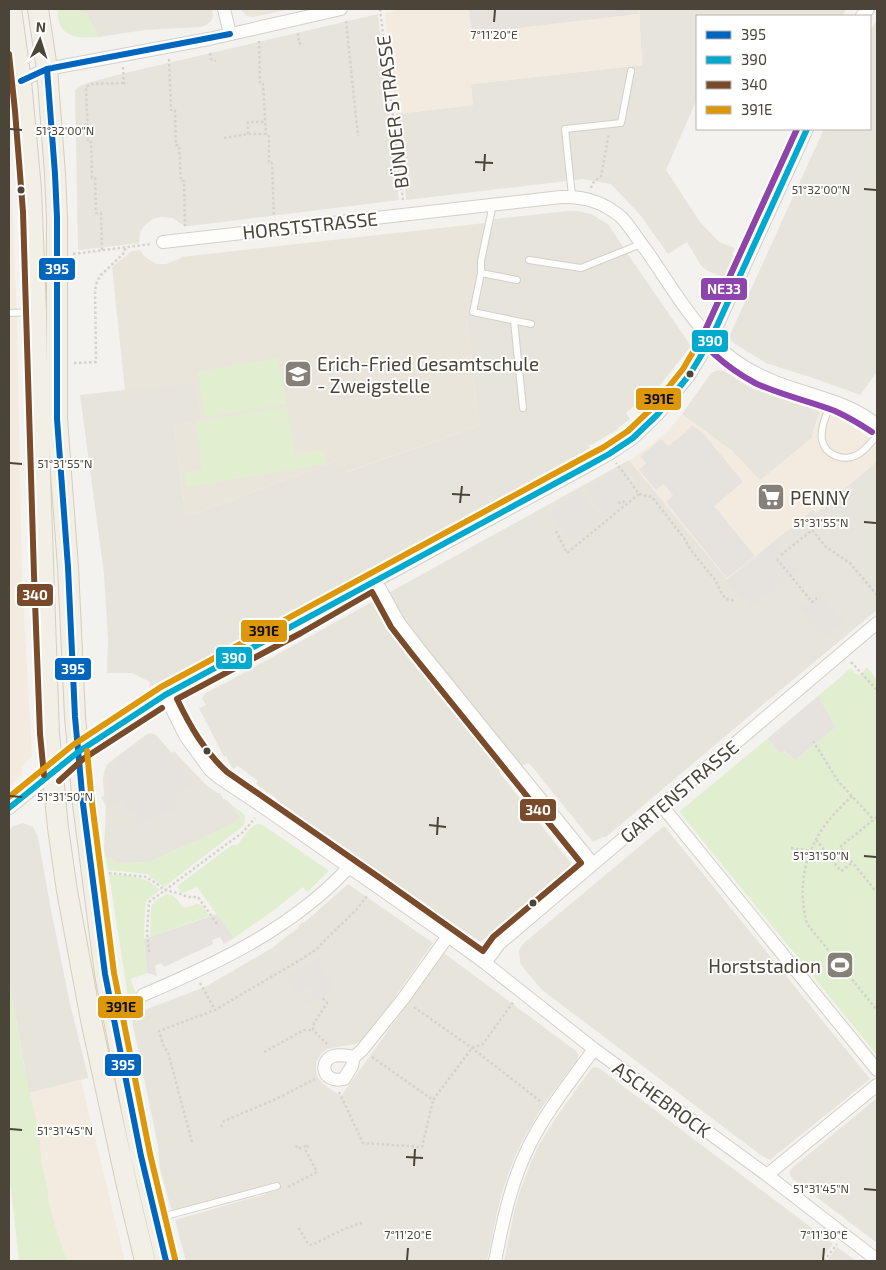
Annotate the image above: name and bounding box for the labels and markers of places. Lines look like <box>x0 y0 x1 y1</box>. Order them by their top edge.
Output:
unlabelled marker <box>16 185 26 195</box>
place label: Erich-Fried Gesamtschule - Zweigstelle <box>317 352 539 397</box>
school or university icon: Erich-Fried Gesamtschule - Zweigstelle <box>283 359 313 389</box>
unlabelled marker <box>685 369 695 379</box>
supermarket icon: PENNY <box>756 482 786 512</box>
place label: PENNY <box>790 486 850 509</box>
unlabelled marker <box>202 746 212 756</box>
unlabelled marker <box>528 898 538 908</box>
sports icon: Horststadion <box>825 950 855 980</box>
place label: Horststadion <box>708 954 821 977</box>

